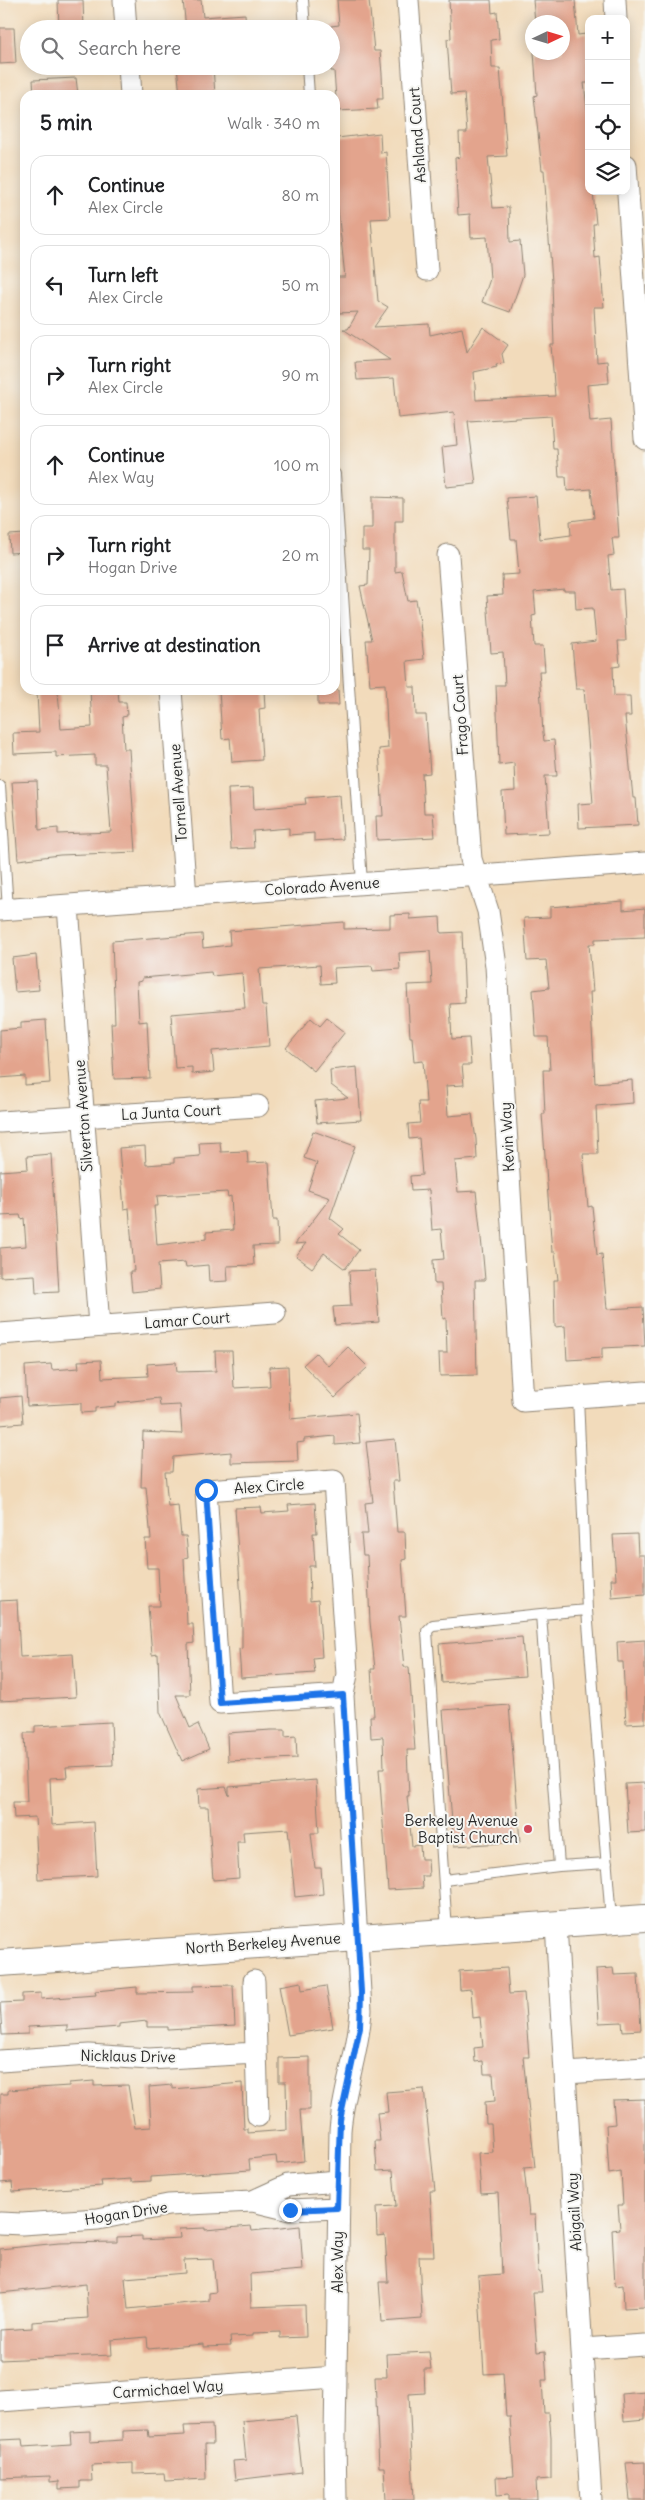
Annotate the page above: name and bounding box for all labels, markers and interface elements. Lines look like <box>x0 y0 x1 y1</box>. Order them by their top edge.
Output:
north arrow <box>525 15 570 60</box>
map controls <box>585 15 630 195</box>
button: + <box>585 15 630 60</box>
search box <box>20 20 340 75</box>
icon: search <box>38 34 66 62</box>
text: Search here <box>78 36 181 60</box>
button: − <box>585 60 630 105</box>
street label: Ashland Court <box>404 86 430 184</box>
button: locate <box>585 105 630 150</box>
text: 5 min <box>40 109 92 136</box>
text: Walk · 340 m <box>227 113 320 133</box>
button: layers <box>585 150 630 195</box>
text: Continue <box>88 173 165 197</box>
icon: ahead <box>41 181 69 209</box>
text: 80 m <box>281 185 319 205</box>
text: Alex Circle <box>88 197 163 217</box>
text: Turn left <box>88 263 158 287</box>
icon: left <box>41 271 69 299</box>
text: 50 m <box>281 275 319 295</box>
text: Alex Circle <box>88 287 163 307</box>
text: Turn right <box>88 353 171 377</box>
icon: right <box>41 361 69 389</box>
text: 90 m <box>281 365 319 385</box>
text: Alex Circle <box>88 377 163 397</box>
text: Continue <box>88 443 165 467</box>
icon: ahead <box>41 451 69 479</box>
text: 100 m <box>274 455 319 475</box>
text: Alex Way <box>88 467 154 487</box>
text: Turn right <box>88 533 171 557</box>
icon: right <box>41 541 69 569</box>
text: 20 m <box>282 545 319 565</box>
text: Hogan Drive <box>88 557 177 577</box>
icon: arrive <box>41 631 69 659</box>
text: Arrive at destination <box>88 633 261 657</box>
street label: Frago Court <box>448 674 472 756</box>
street label: Tornell Avenue <box>165 743 191 843</box>
street label: Colorado Avenue <box>264 872 380 900</box>
street label: Silverton Avenue <box>70 1059 96 1173</box>
street label: La Junta Court <box>120 1100 222 1124</box>
street label: Kevin Way <box>496 1102 518 1172</box>
street label: Lamar Court <box>143 1308 231 1332</box>
street label: Alex Circle <box>233 1474 305 1498</box>
route start <box>195 1479 218 1502</box>
place label: Berkeley Avenue Baptist Church <box>405 1811 518 1847</box>
marker: Berkeley Avenue Baptist Church <box>522 1823 534 1835</box>
street label: North Berkeley Avenue <box>185 1928 341 1958</box>
street label: Nicklaus Drive <box>80 2046 176 2066</box>
street label: Abigail Way <box>562 2172 586 2252</box>
street label: Hogan Drive <box>83 2197 169 2229</box>
route end <box>279 2199 302 2222</box>
street label: Alex Way <box>328 2231 347 2293</box>
street label: Carmichael Way <box>112 2376 224 2402</box>

